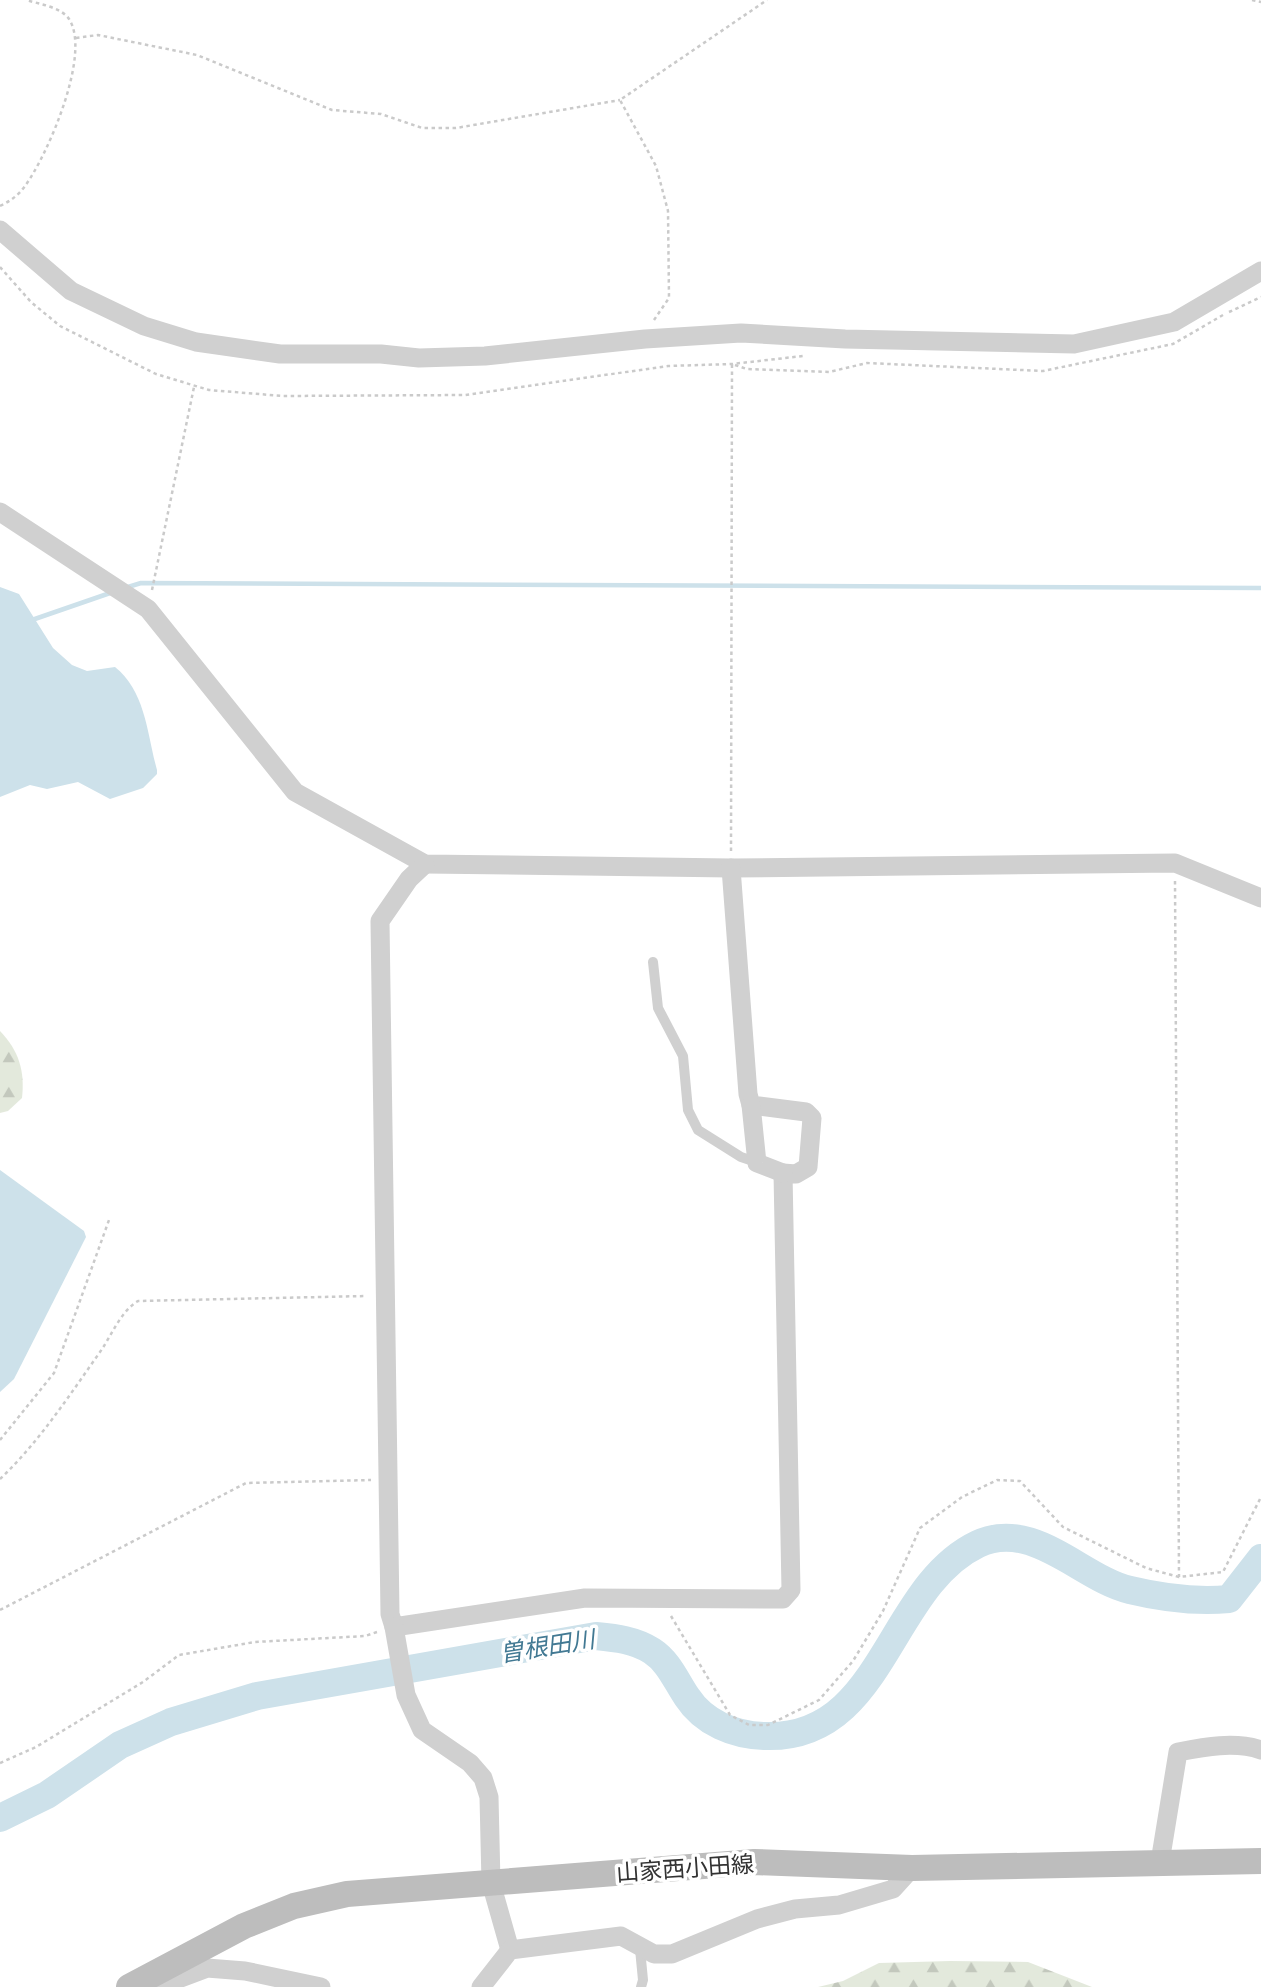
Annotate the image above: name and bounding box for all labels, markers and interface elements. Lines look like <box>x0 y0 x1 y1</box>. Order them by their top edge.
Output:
water label: 曽根田川 <box>497 1625 599 1667</box>
street label: 山家西小田線 <box>615 1851 755 1885</box>

